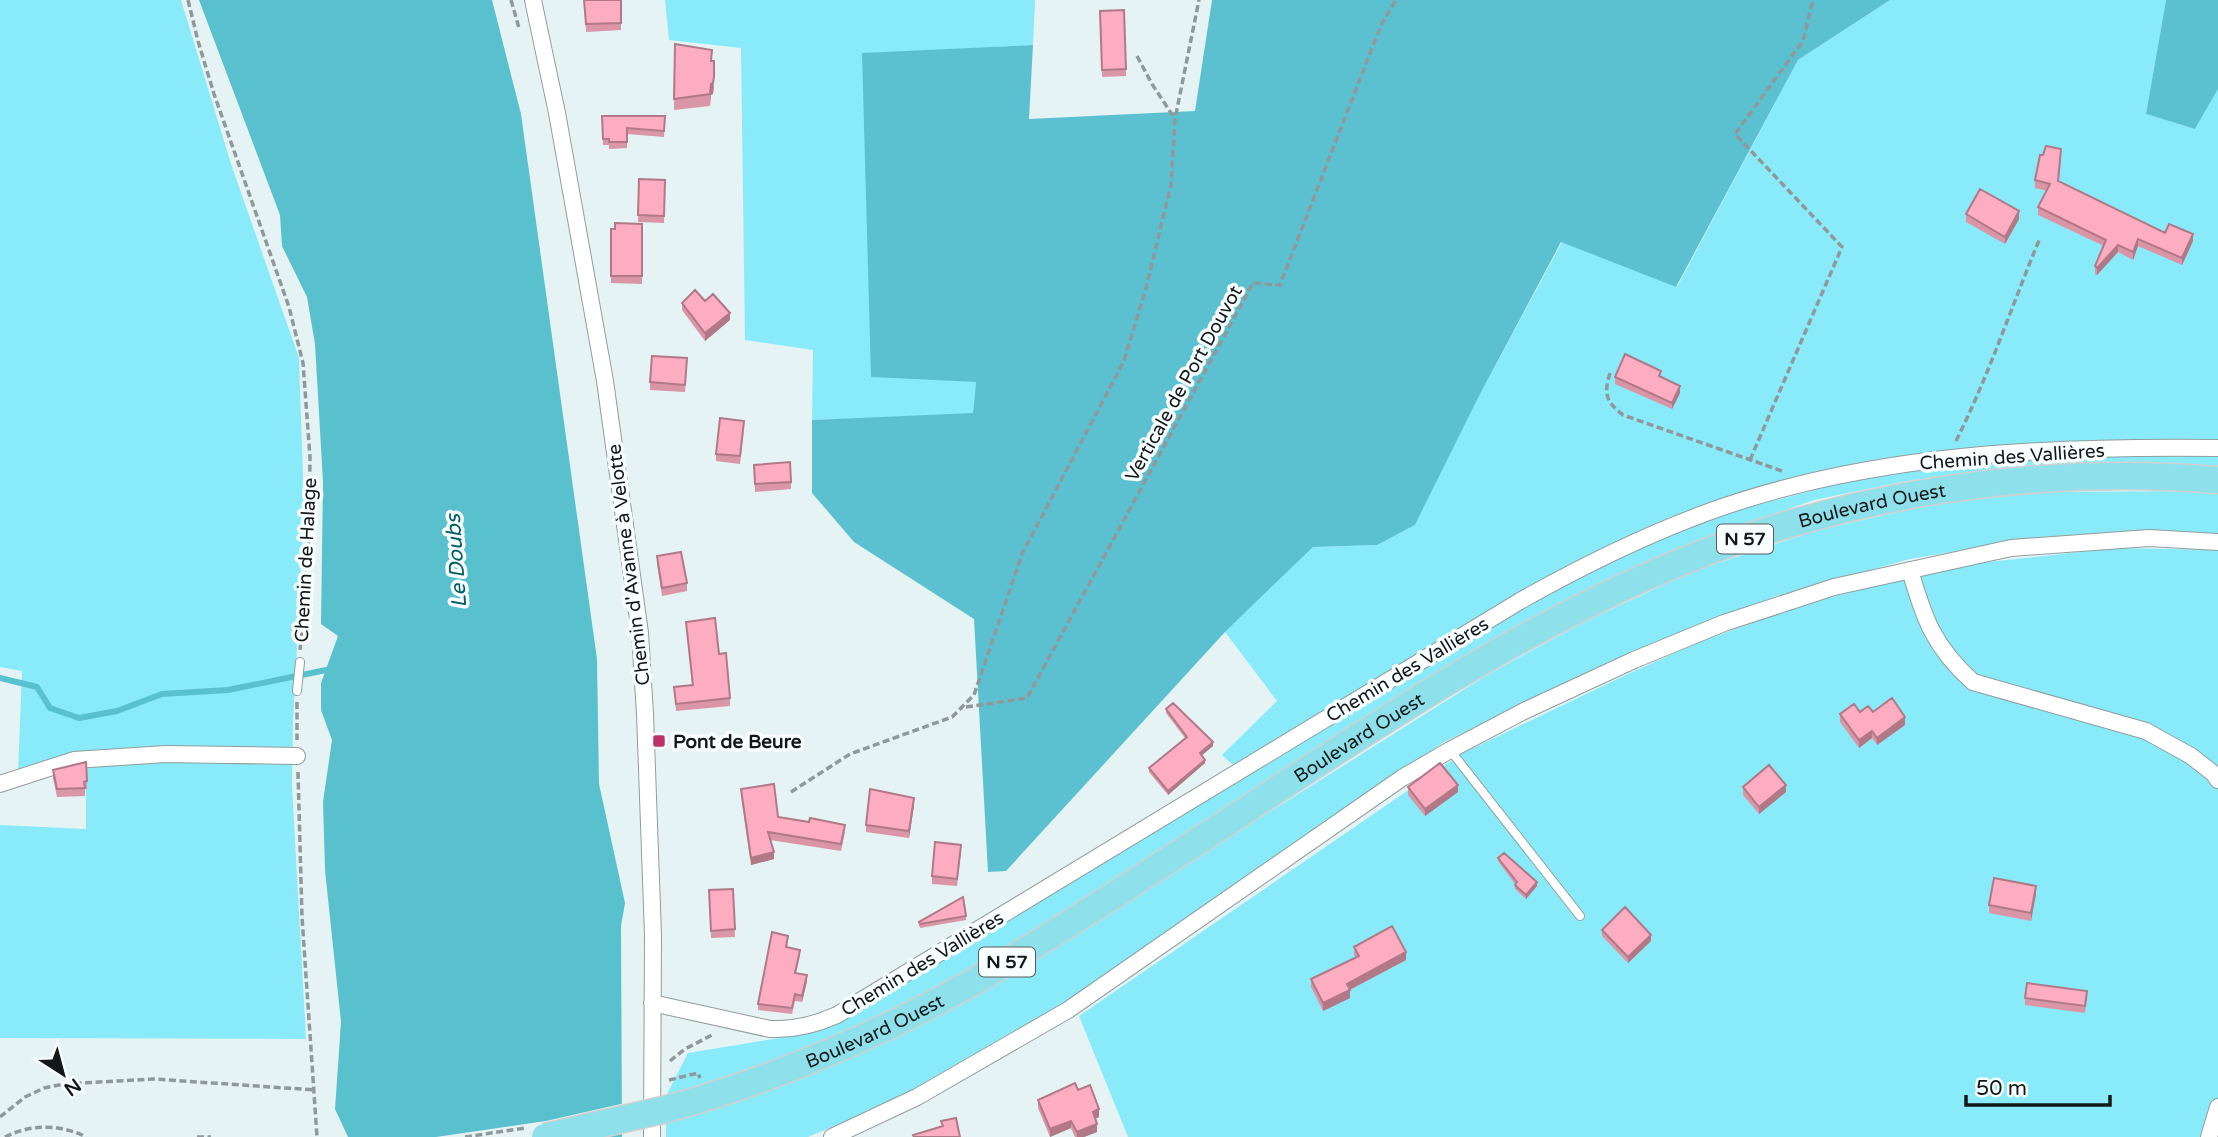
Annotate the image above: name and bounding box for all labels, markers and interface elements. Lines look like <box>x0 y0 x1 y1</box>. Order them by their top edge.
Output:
street label: Verticale de Port Douvot <box>1121 282 1247 485</box>
street label: Chemin des Vallières <box>1919 440 2105 474</box>
street label: Chemin d'Avanne à Velotte <box>603 443 655 687</box>
street label: Chemin de Halage <box>291 477 321 643</box>
street label: Boulevard Ouest <box>1796 480 1947 533</box>
water label: Le Doubs <box>441 511 472 609</box>
road number: N 57 <box>1717 524 1773 554</box>
street label: Chemin des Vallières <box>1322 613 1493 727</box>
street label: Boulevard Ouest <box>1290 688 1428 788</box>
place label: Pont de Beure <box>673 731 802 753</box>
marker: Pont de Beure <box>651 733 667 749</box>
street label: Chemin des Vallières <box>837 907 1008 1021</box>
road number: N 57 <box>979 947 1035 976</box>
street label: Boulevard Ouest <box>802 990 948 1073</box>
north arrow <box>28 1039 98 1109</box>
scale bar <box>1966 1064 2110 1108</box>
text: N <box>60 1074 85 1100</box>
text: 50 m <box>1976 1076 2027 1101</box>

